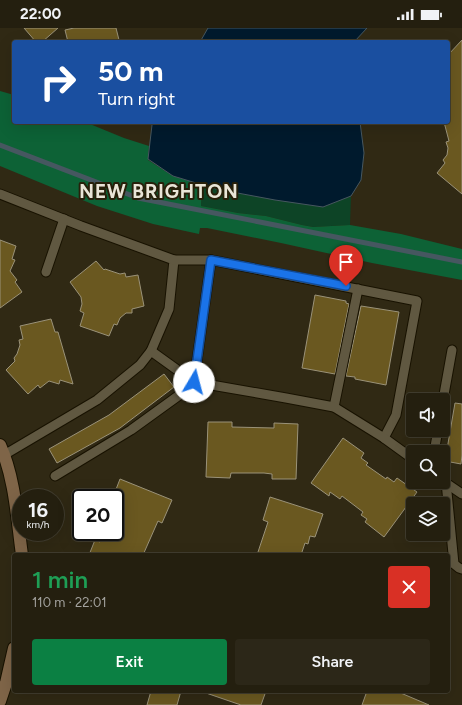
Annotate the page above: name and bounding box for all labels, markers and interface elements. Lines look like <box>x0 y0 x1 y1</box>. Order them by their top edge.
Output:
text: 22:00 <box>20 5 61 23</box>
text: 50 m <box>98 54 164 88</box>
icon: right <box>32 56 84 108</box>
text: Turn right <box>98 88 175 110</box>
district label: NEW BRIGHTON <box>79 180 239 203</box>
pin <box>329 245 363 286</box>
icon: arrive <box>335 251 357 273</box>
position arrow <box>173 361 215 403</box>
map controls <box>406 393 450 541</box>
button: sound <box>406 393 450 437</box>
button: search <box>406 445 450 489</box>
speed limit sign: 20 <box>72 489 124 541</box>
button: layers <box>406 497 450 541</box>
text: 16 <box>28 498 48 522</box>
text: km/h <box>27 518 49 531</box>
text: 1 min <box>32 565 88 594</box>
button: close <box>388 566 430 608</box>
text: 110 m · 22:01 <box>32 595 107 610</box>
button: Exit <box>32 639 227 685</box>
button: Share <box>235 639 430 685</box>

